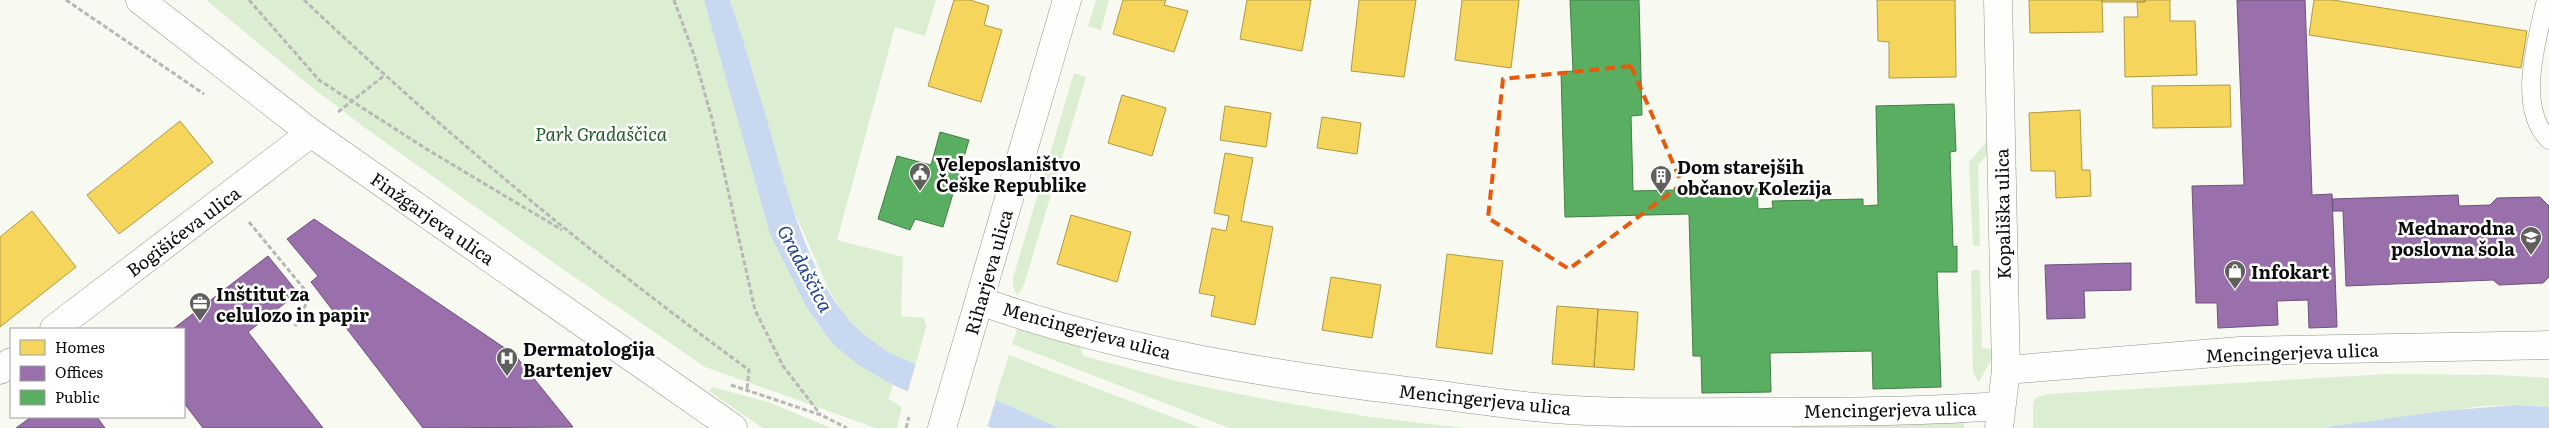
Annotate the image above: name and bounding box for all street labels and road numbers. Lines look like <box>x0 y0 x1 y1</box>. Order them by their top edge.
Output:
street label: Kopališka ulica <box>1987 148 2017 280</box>
street label: Finžgarjeva ulica <box>365 165 501 271</box>
street label: Bogišićeva ulica <box>120 179 246 283</box>
street label: Riharjeva ulica <box>957 206 1019 338</box>
street label: Mencingerjeva ulica <box>1000 295 1175 366</box>
street label: Mencingerjeva ulica <box>2205 335 2379 369</box>
street label: Mencingerjeva ulica <box>1397 377 1573 422</box>
street label: Mencingerjeva ulica <box>1803 394 1977 424</box>

